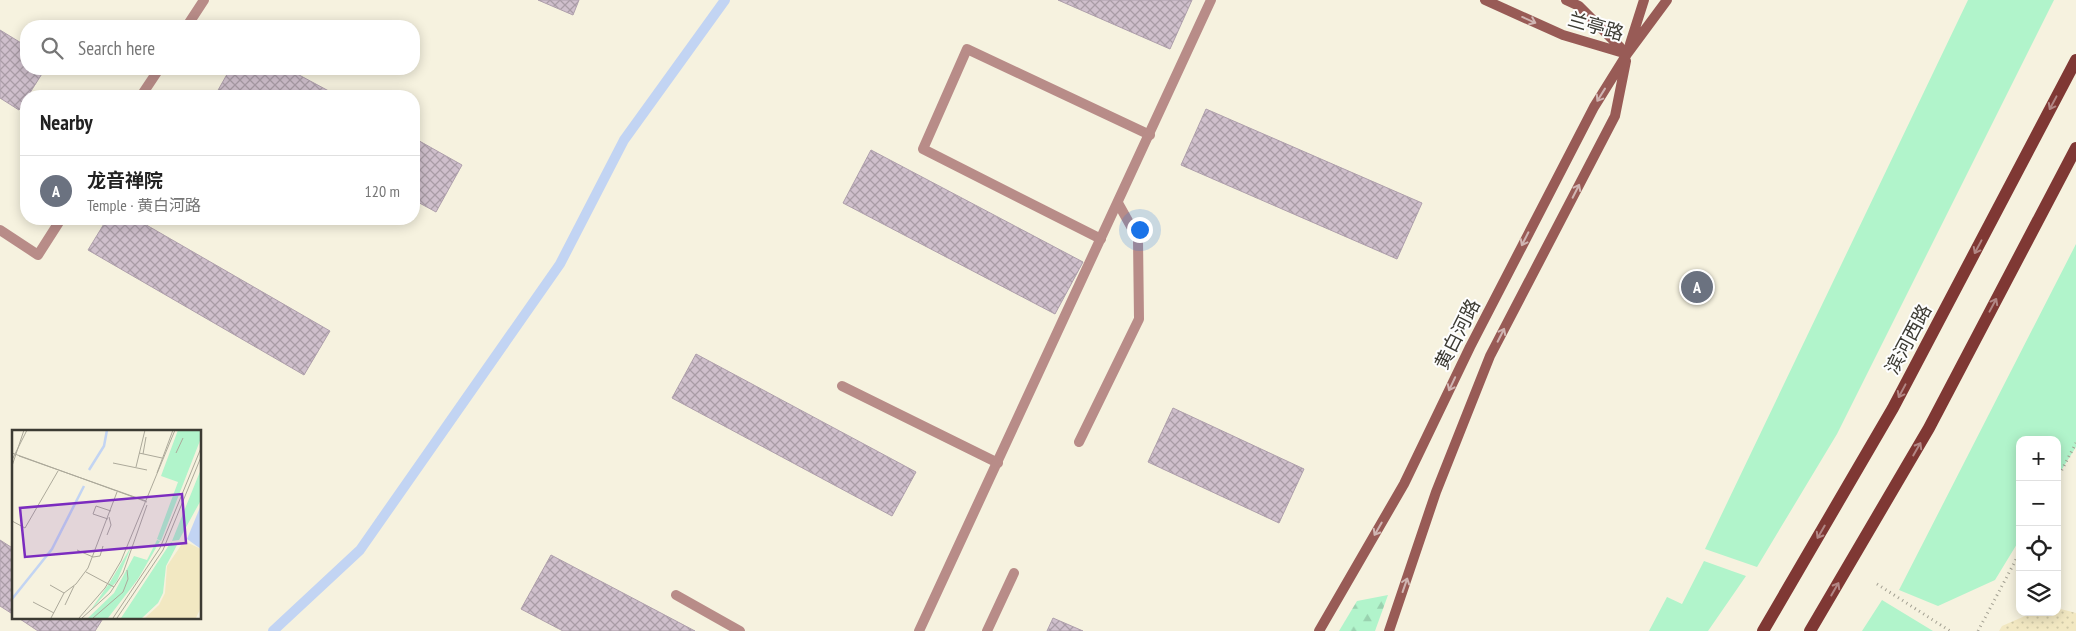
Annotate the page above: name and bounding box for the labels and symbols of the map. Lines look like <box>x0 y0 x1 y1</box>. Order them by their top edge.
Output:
street label: 兰亭路 <box>1565 7 1627 45</box>
one-way arrow <box>1521 16 1536 25</box>
one-way arrow <box>1596 88 1606 102</box>
one-way arrow <box>2048 95 2057 110</box>
one-way arrow <box>1572 184 1581 199</box>
your location <box>1127 217 1153 243</box>
one-way arrow <box>1520 231 1529 246</box>
one-way arrow <box>1973 239 1982 254</box>
pin: A <box>1681 268 1713 306</box>
street label: 黄白河路 <box>1429 295 1485 373</box>
one-way arrow <box>1989 298 1998 313</box>
street label: 滨河西路 <box>1880 300 1936 378</box>
one-way arrow <box>1496 328 1506 343</box>
one-way arrow <box>1447 376 1456 391</box>
one-way arrow <box>1897 383 1906 398</box>
inset map <box>12 430 201 618</box>
one-way arrow <box>1912 442 1922 456</box>
one-way arrow <box>1373 521 1383 535</box>
one-way arrow <box>1816 524 1826 538</box>
one-way arrow <box>1401 578 1410 593</box>
one-way arrow <box>1830 582 1840 596</box>

